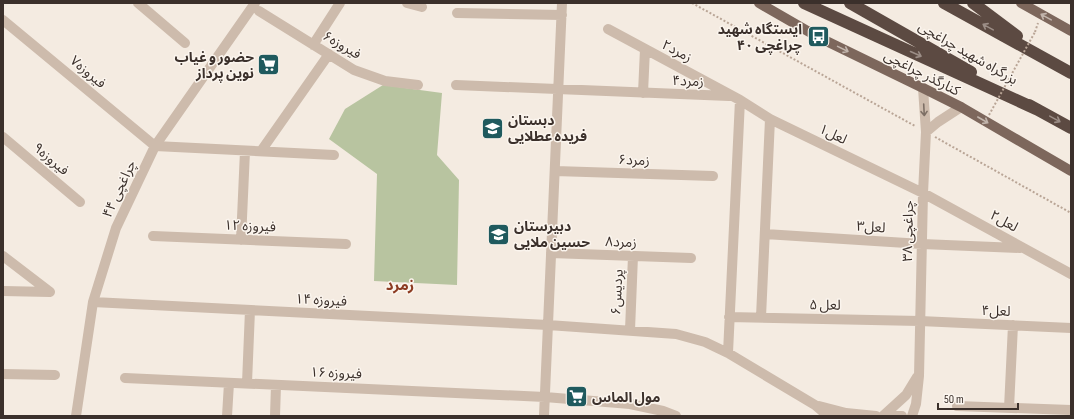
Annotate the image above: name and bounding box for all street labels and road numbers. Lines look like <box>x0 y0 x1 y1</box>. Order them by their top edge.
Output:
street label: بزرگراه شهید چراغچی <box>915 18 1021 89</box>
street label: فیروزه۶ <box>320 27 364 63</box>
street label: زمرد۲ <box>659 36 695 66</box>
street label: کنارگذر چراغچی <box>881 47 963 100</box>
street label: فیروزه۷ <box>67 52 109 92</box>
street label: زمرد۴ <box>672 72 704 90</box>
street label: لعل۱ <box>816 120 850 148</box>
street label: فیروزه۹ <box>30 139 72 179</box>
street label: زمرد۶ <box>618 151 650 169</box>
street label: چراغچی ۴۴ <box>98 158 141 221</box>
street label: چراغچی ۳۸ <box>899 200 918 262</box>
street label: لعل۲ <box>987 206 1021 236</box>
street label: فیروزه ۱۲ <box>224 217 276 235</box>
street label: لعل۳ <box>856 218 886 236</box>
street label: زمرد۸ <box>605 233 637 251</box>
street label: پردیس۶ <box>607 269 628 315</box>
street label: فیروزه ۱۴ <box>295 290 347 310</box>
street label: لعل ۵ <box>809 296 841 314</box>
street label: لعل۴ <box>981 302 1011 320</box>
street label: فیروزه ۱۶ <box>310 364 362 382</box>

